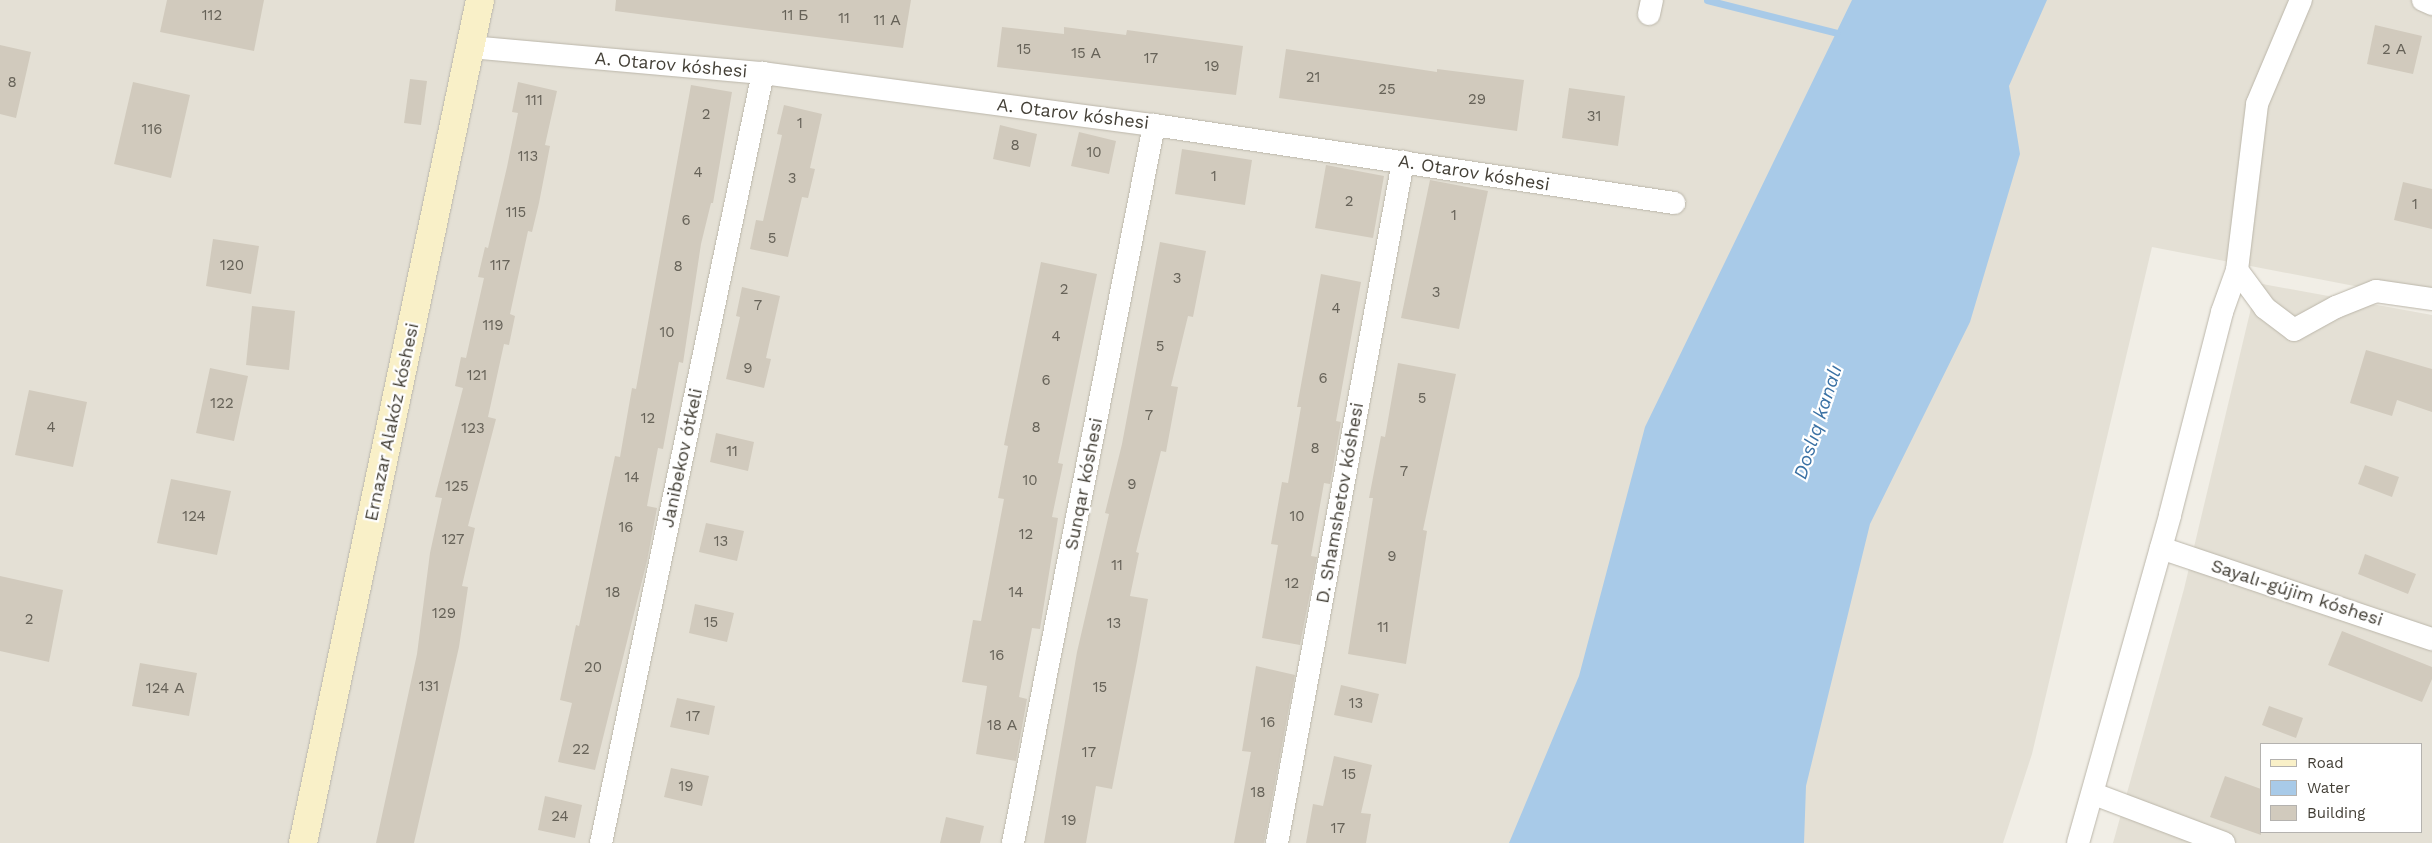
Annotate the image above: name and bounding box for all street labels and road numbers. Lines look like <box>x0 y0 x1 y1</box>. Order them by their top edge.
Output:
street label: A. Otarov kóshesi <box>594 48 748 82</box>
street label: A. Otarov kóshesi <box>996 94 1150 134</box>
street label: A. Otarov kóshesi <box>1397 150 1551 196</box>
street label: Ernazar Alakóz kóshesi <box>360 320 424 524</box>
street label: Janibekov ótkeli <box>657 386 707 530</box>
street label: D. Shamshetov kóshesi <box>1312 401 1368 605</box>
street label: Sunqar kóshesi <box>1061 416 1107 552</box>
street label: Sayalı-gújim kóshesi <box>2208 555 2386 631</box>

